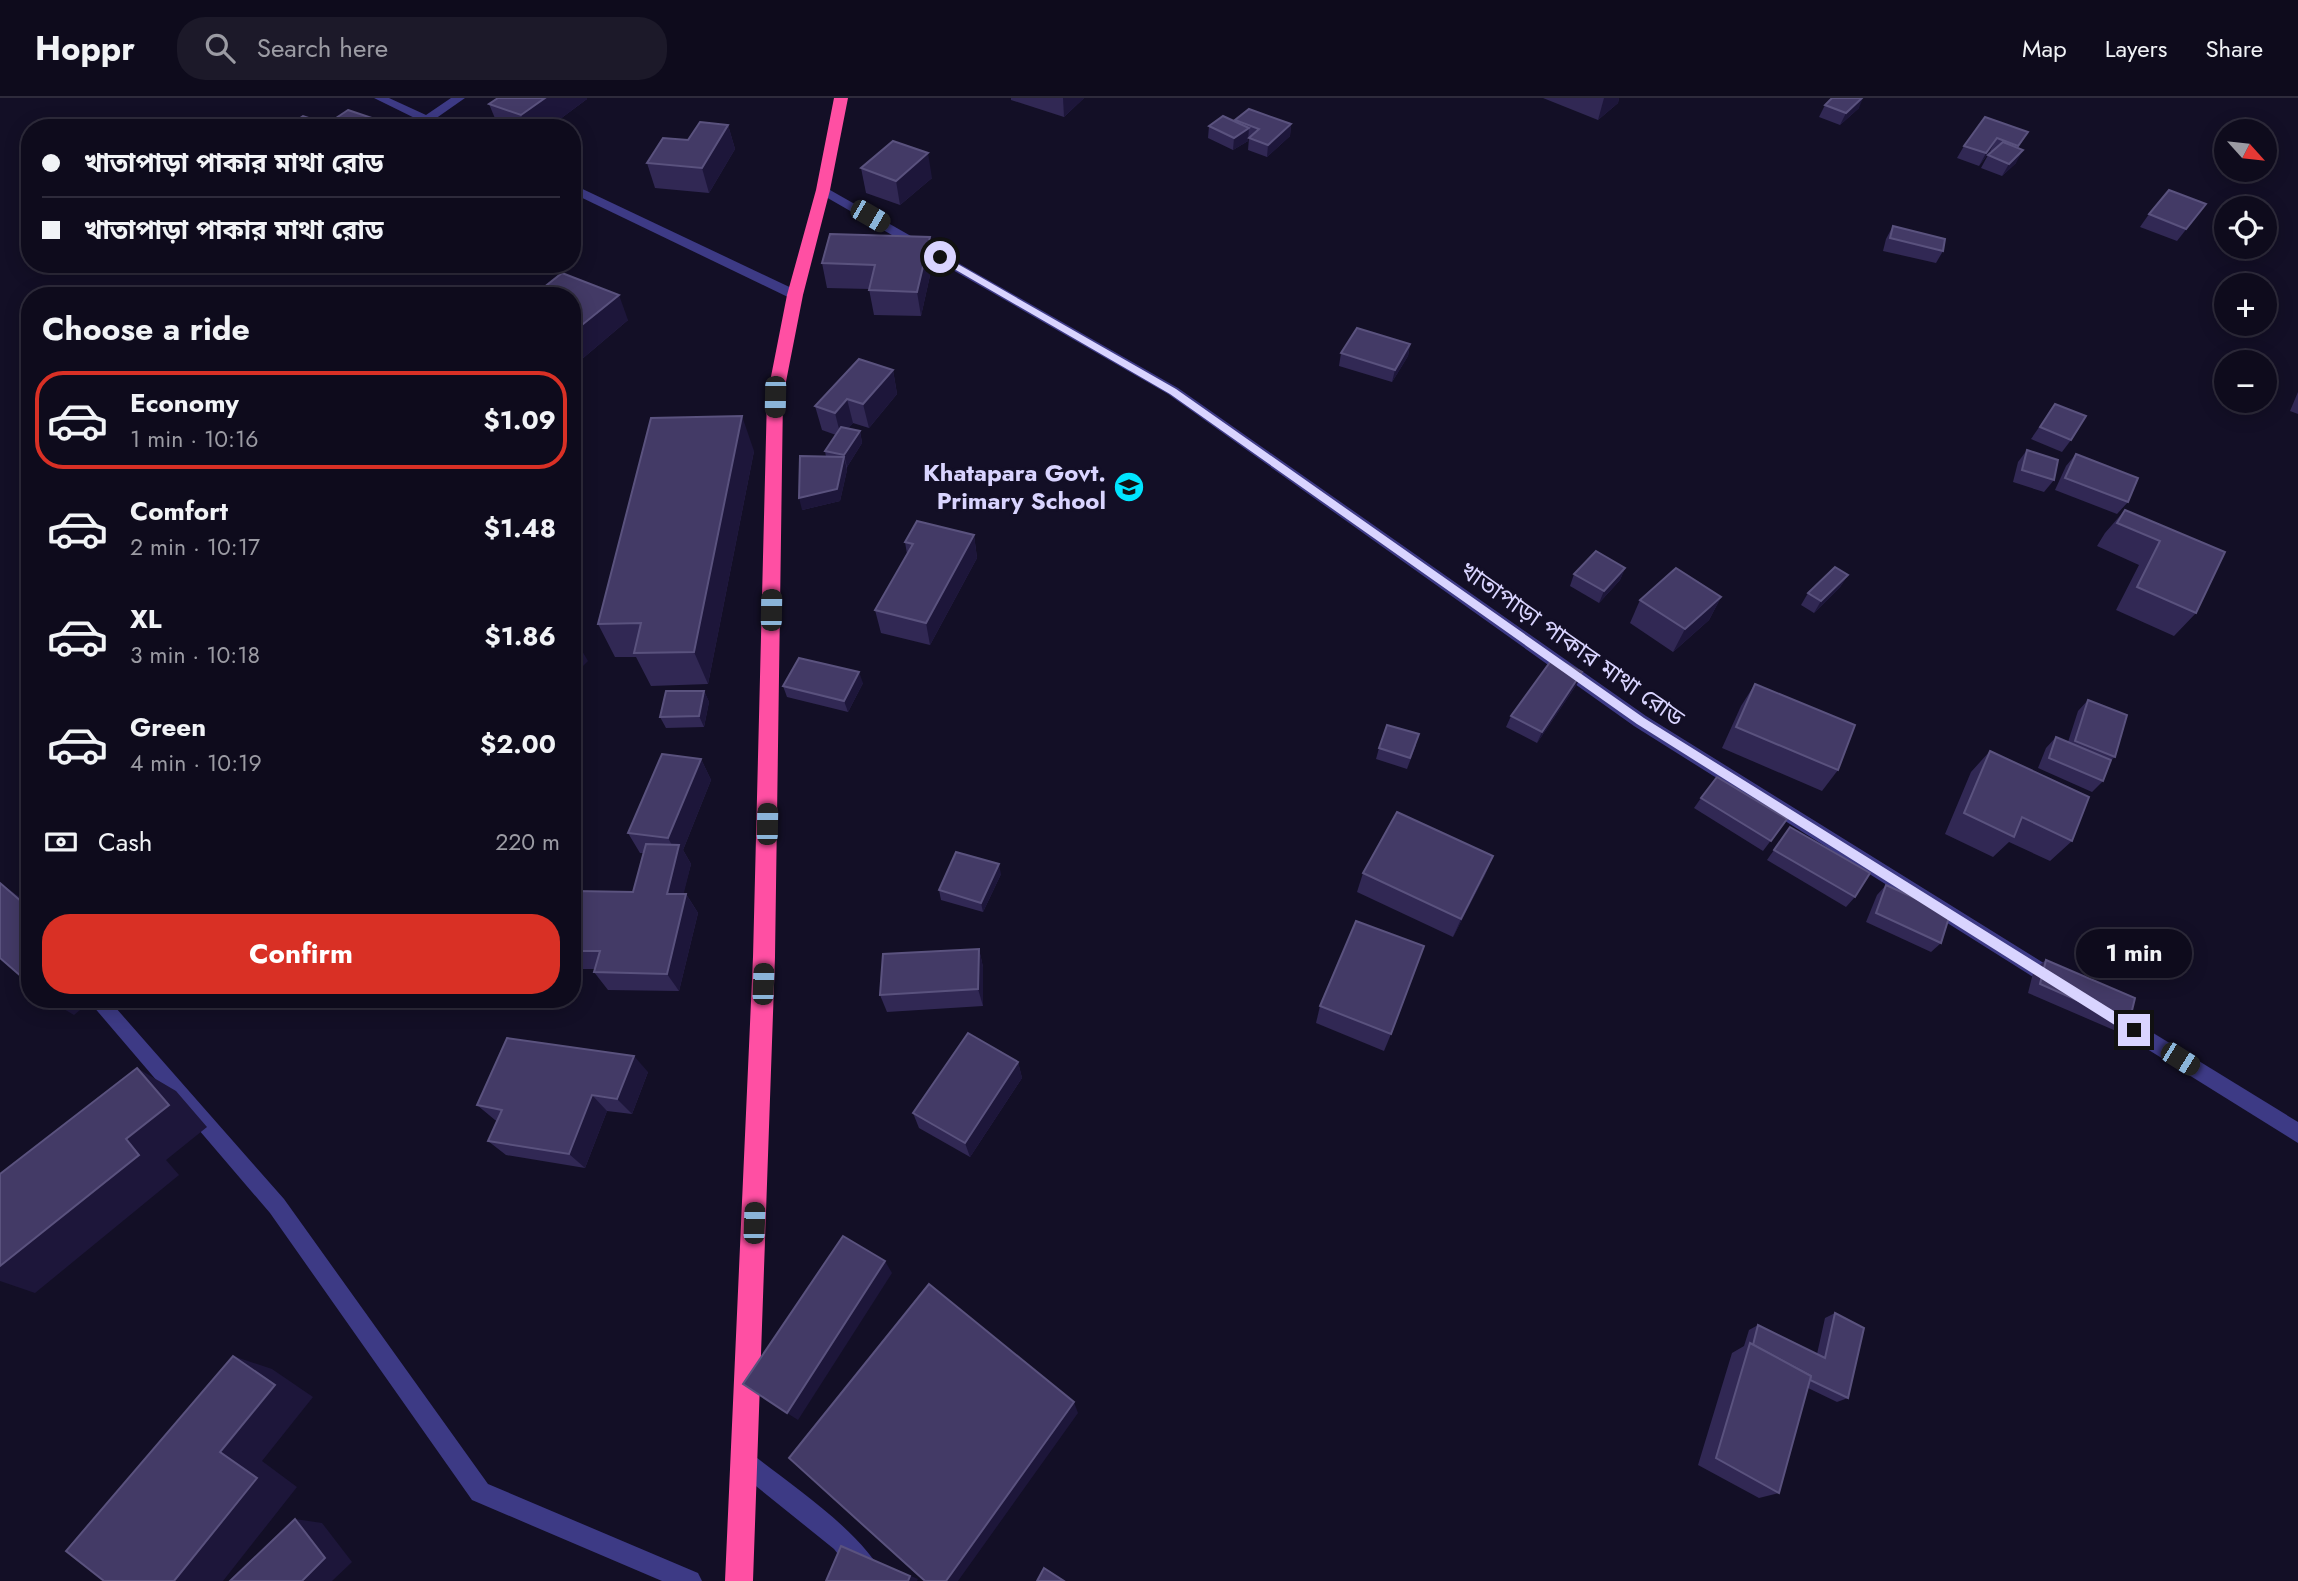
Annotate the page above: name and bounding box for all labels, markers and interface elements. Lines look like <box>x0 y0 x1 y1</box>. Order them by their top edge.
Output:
search box <box>177 17 667 80</box>
text: Hoppr <box>35 25 135 72</box>
icon: search <box>201 29 239 67</box>
text: Search here <box>257 29 388 67</box>
text: Map <box>2022 31 2067 66</box>
text: Layers <box>2105 31 2167 66</box>
text: Share <box>2205 31 2263 66</box>
north arrow <box>2214 119 2277 182</box>
map controls <box>2214 119 2277 413</box>
text: খাতাপাড়া পাকার মাথা রোড <box>84 144 384 182</box>
car <box>847 196 894 236</box>
button: locate <box>2214 196 2277 259</box>
text: খাতাপাড়া পাকার মাথা রোড <box>84 211 384 249</box>
route start <box>924 241 956 273</box>
button: + <box>2214 273 2277 336</box>
text: Choose a ride <box>42 306 250 352</box>
button: − <box>2214 350 2277 413</box>
car <box>765 376 786 418</box>
text: Economy <box>130 384 239 422</box>
icon: car <box>46 389 109 452</box>
text: $1.09 <box>484 401 556 439</box>
text: 1 min · 10:16 <box>130 422 259 456</box>
place label: Khatapara Govt. Primary School <box>923 455 1106 518</box>
school or university icon: Khatapara Govt. Primary School <box>1112 470 1146 504</box>
text: Comfort <box>130 492 228 530</box>
icon: car <box>46 497 109 560</box>
text: $1.48 <box>484 509 556 547</box>
text: 2 min · 10:17 <box>130 530 260 564</box>
street label: খাতাপাড়া পাকার মাথা রোড <box>1453 553 1693 735</box>
car <box>761 589 782 631</box>
text: XL <box>130 600 162 638</box>
icon: car <box>46 605 109 668</box>
text: $1.86 <box>485 617 556 655</box>
text: 3 min · 10:18 <box>130 638 260 672</box>
text: Green <box>130 708 206 746</box>
icon: car <box>46 713 109 776</box>
text: $2.00 <box>480 725 556 763</box>
text: 4 min · 10:19 <box>130 746 262 780</box>
car <box>757 803 778 845</box>
icon: cash <box>42 823 80 861</box>
text: Cash <box>98 823 152 861</box>
text: 220 m <box>495 825 560 859</box>
button: Confirm <box>42 914 560 994</box>
callout: 1 min <box>2076 928 2192 978</box>
text: 1 min <box>2105 936 2163 970</box>
car <box>752 963 775 1005</box>
route end <box>2118 1014 2150 1046</box>
car <box>2157 1039 2204 1079</box>
car <box>743 1202 766 1244</box>

